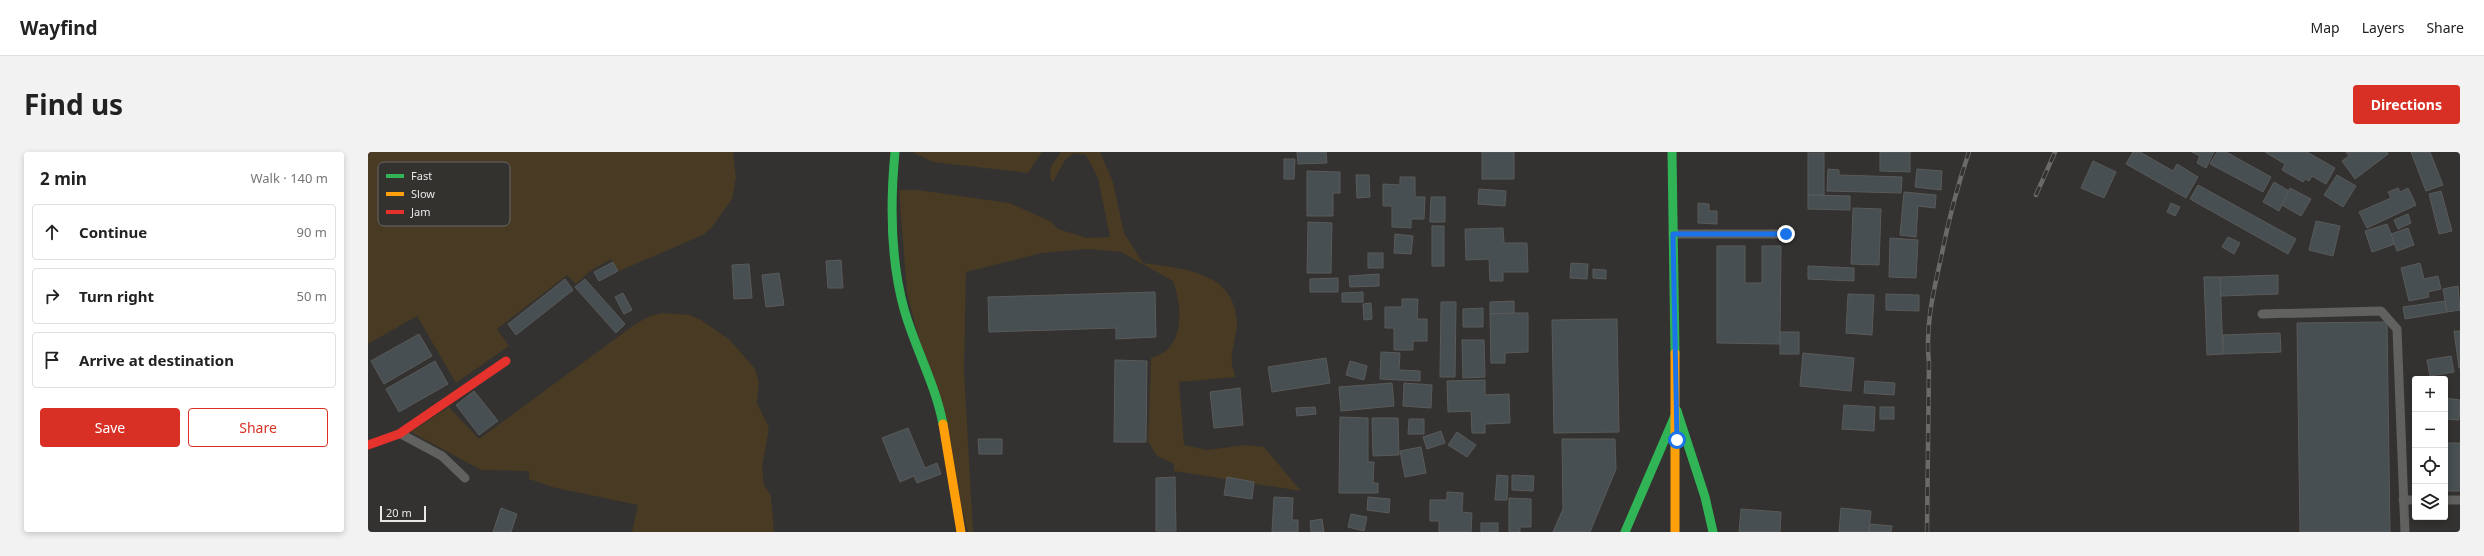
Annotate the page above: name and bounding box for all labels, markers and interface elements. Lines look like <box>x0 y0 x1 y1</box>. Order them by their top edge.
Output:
text: Wayfind <box>20 15 98 41</box>
text: Map <box>2311 18 2340 37</box>
text: Layers <box>2362 18 2404 37</box>
text: Share <box>2426 18 2464 37</box>
text: Find us <box>24 85 123 123</box>
button: Directions <box>2353 85 2460 124</box>
legend <box>378 162 510 226</box>
text: 2 min <box>40 167 87 190</box>
text: Fast <box>411 168 432 183</box>
text: Walk · 140 m <box>250 169 328 187</box>
text: Slow <box>411 186 435 201</box>
text: Jam <box>410 204 430 219</box>
icon: ahead <box>41 221 63 243</box>
text: Continue <box>79 222 147 242</box>
text: 90 m <box>297 223 327 241</box>
route end <box>1777 225 1795 243</box>
icon: right <box>41 285 63 307</box>
text: Turn right <box>79 286 154 306</box>
text: 50 m <box>297 287 327 305</box>
icon: arrive <box>41 349 63 371</box>
text: Arrive at destination <box>79 350 234 370</box>
map controls <box>2412 376 2448 520</box>
button: + <box>2412 376 2448 412</box>
button: Save <box>40 408 180 447</box>
button: Share <box>188 408 328 447</box>
button: − <box>2412 412 2448 448</box>
route start <box>1668 431 1686 449</box>
button: locate <box>2412 448 2448 484</box>
button: layers <box>2412 484 2448 520</box>
scale bar <box>380 504 426 523</box>
text: 20 m <box>386 505 412 520</box>

